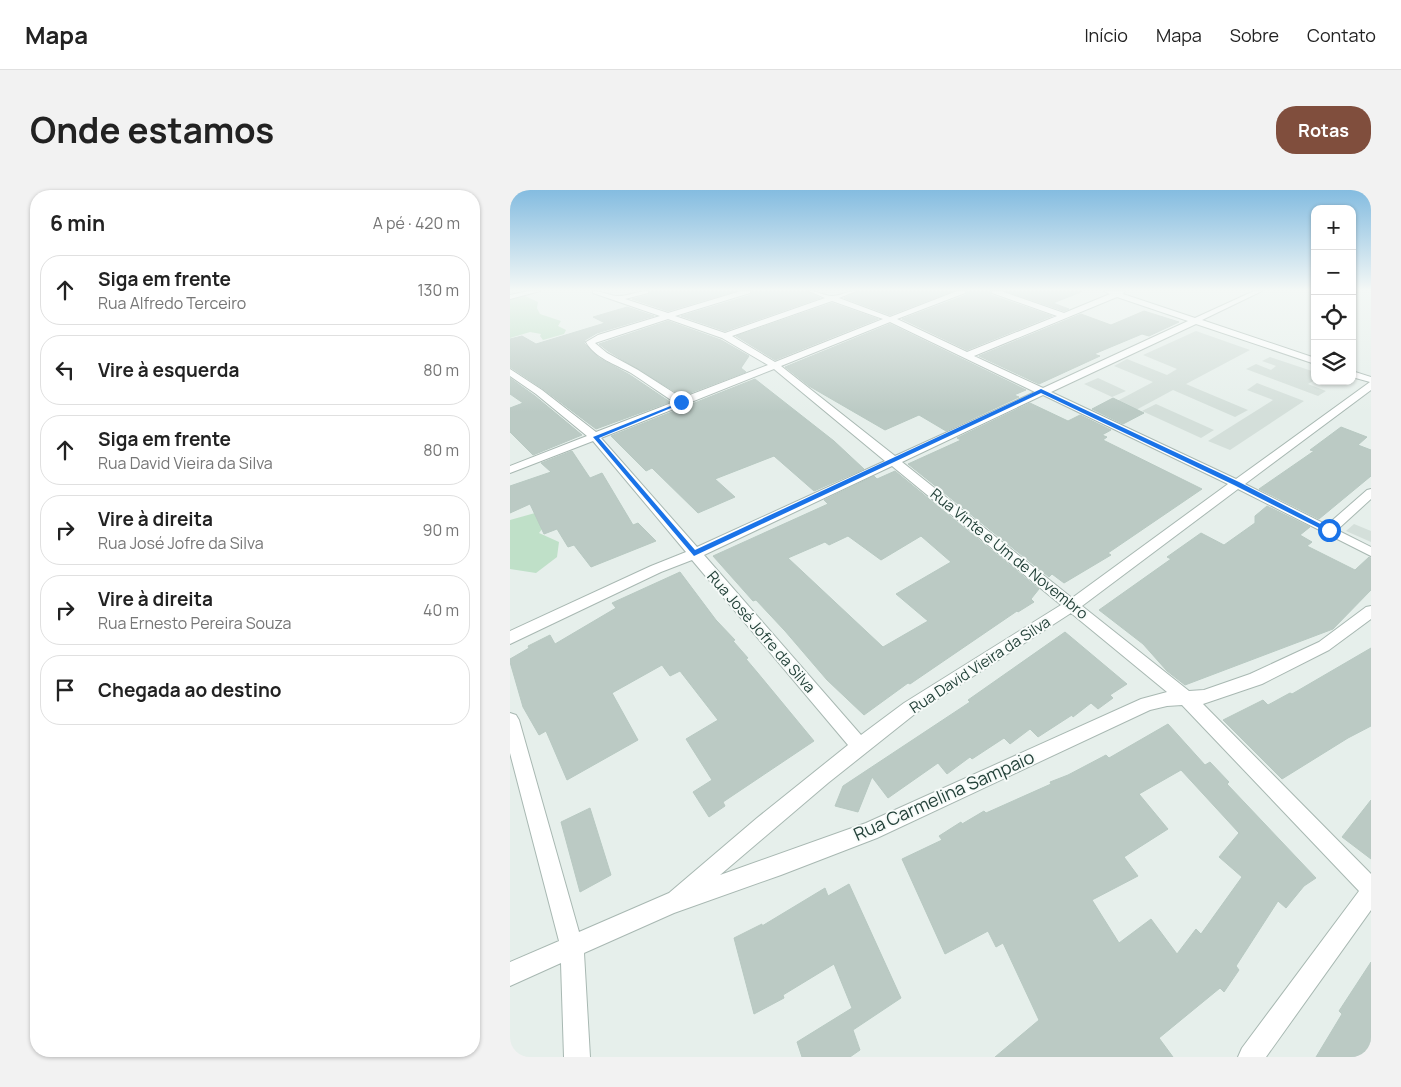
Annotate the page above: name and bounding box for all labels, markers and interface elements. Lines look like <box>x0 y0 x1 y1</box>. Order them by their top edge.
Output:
text: Mapa <box>25 18 88 51</box>
text: Início <box>1084 23 1128 47</box>
text: Mapa <box>1156 23 1202 47</box>
text: Sobre <box>1230 23 1279 47</box>
text: Contato <box>1307 23 1376 47</box>
text: Onde estamos <box>30 106 274 154</box>
button: Rotas <box>1276 106 1371 154</box>
map controls <box>1311 205 1356 385</box>
button: + <box>1311 205 1356 250</box>
text: 6 min <box>50 209 105 237</box>
text: A pé · 420 m <box>373 212 460 234</box>
button: − <box>1311 250 1356 295</box>
text: Siga em frente <box>98 266 231 292</box>
icon: ahead <box>51 276 79 304</box>
text: 130 m <box>417 279 459 301</box>
text: Rua Alfredo Terceiro <box>98 292 246 314</box>
button: locate <box>1311 295 1356 340</box>
button: layers <box>1311 340 1356 385</box>
icon: left <box>51 356 79 384</box>
text: Vire à esquerda <box>98 357 239 383</box>
text: 80 m <box>423 359 459 381</box>
route end <box>670 391 693 414</box>
text: Siga em frente <box>98 426 231 452</box>
icon: ahead <box>51 436 79 464</box>
text: 80 m <box>423 439 459 461</box>
text: Rua David Vieira da Silva <box>98 452 273 474</box>
street label: Rua Vinte e Um de Novembro <box>926 483 1093 624</box>
text: Vire à direita <box>98 506 213 532</box>
icon: right <box>51 516 79 544</box>
text: 90 m <box>423 519 459 541</box>
route start <box>1318 519 1341 542</box>
text: Rua José Jofre da Silva <box>98 532 264 554</box>
street label: Rua José Jofre da Silva <box>703 566 820 697</box>
text: Vire à direita <box>98 586 213 612</box>
icon: right <box>51 596 79 624</box>
text: 40 m <box>423 599 459 621</box>
street label: Rua David Vieira da Silva <box>905 611 1054 718</box>
text: Rua Ernesto Pereira Souza <box>98 612 291 634</box>
icon: arrive <box>51 676 79 704</box>
text: Chegada ao destino <box>98 677 281 703</box>
street label: Rua Carmelina Sampaio <box>850 744 1038 846</box>

